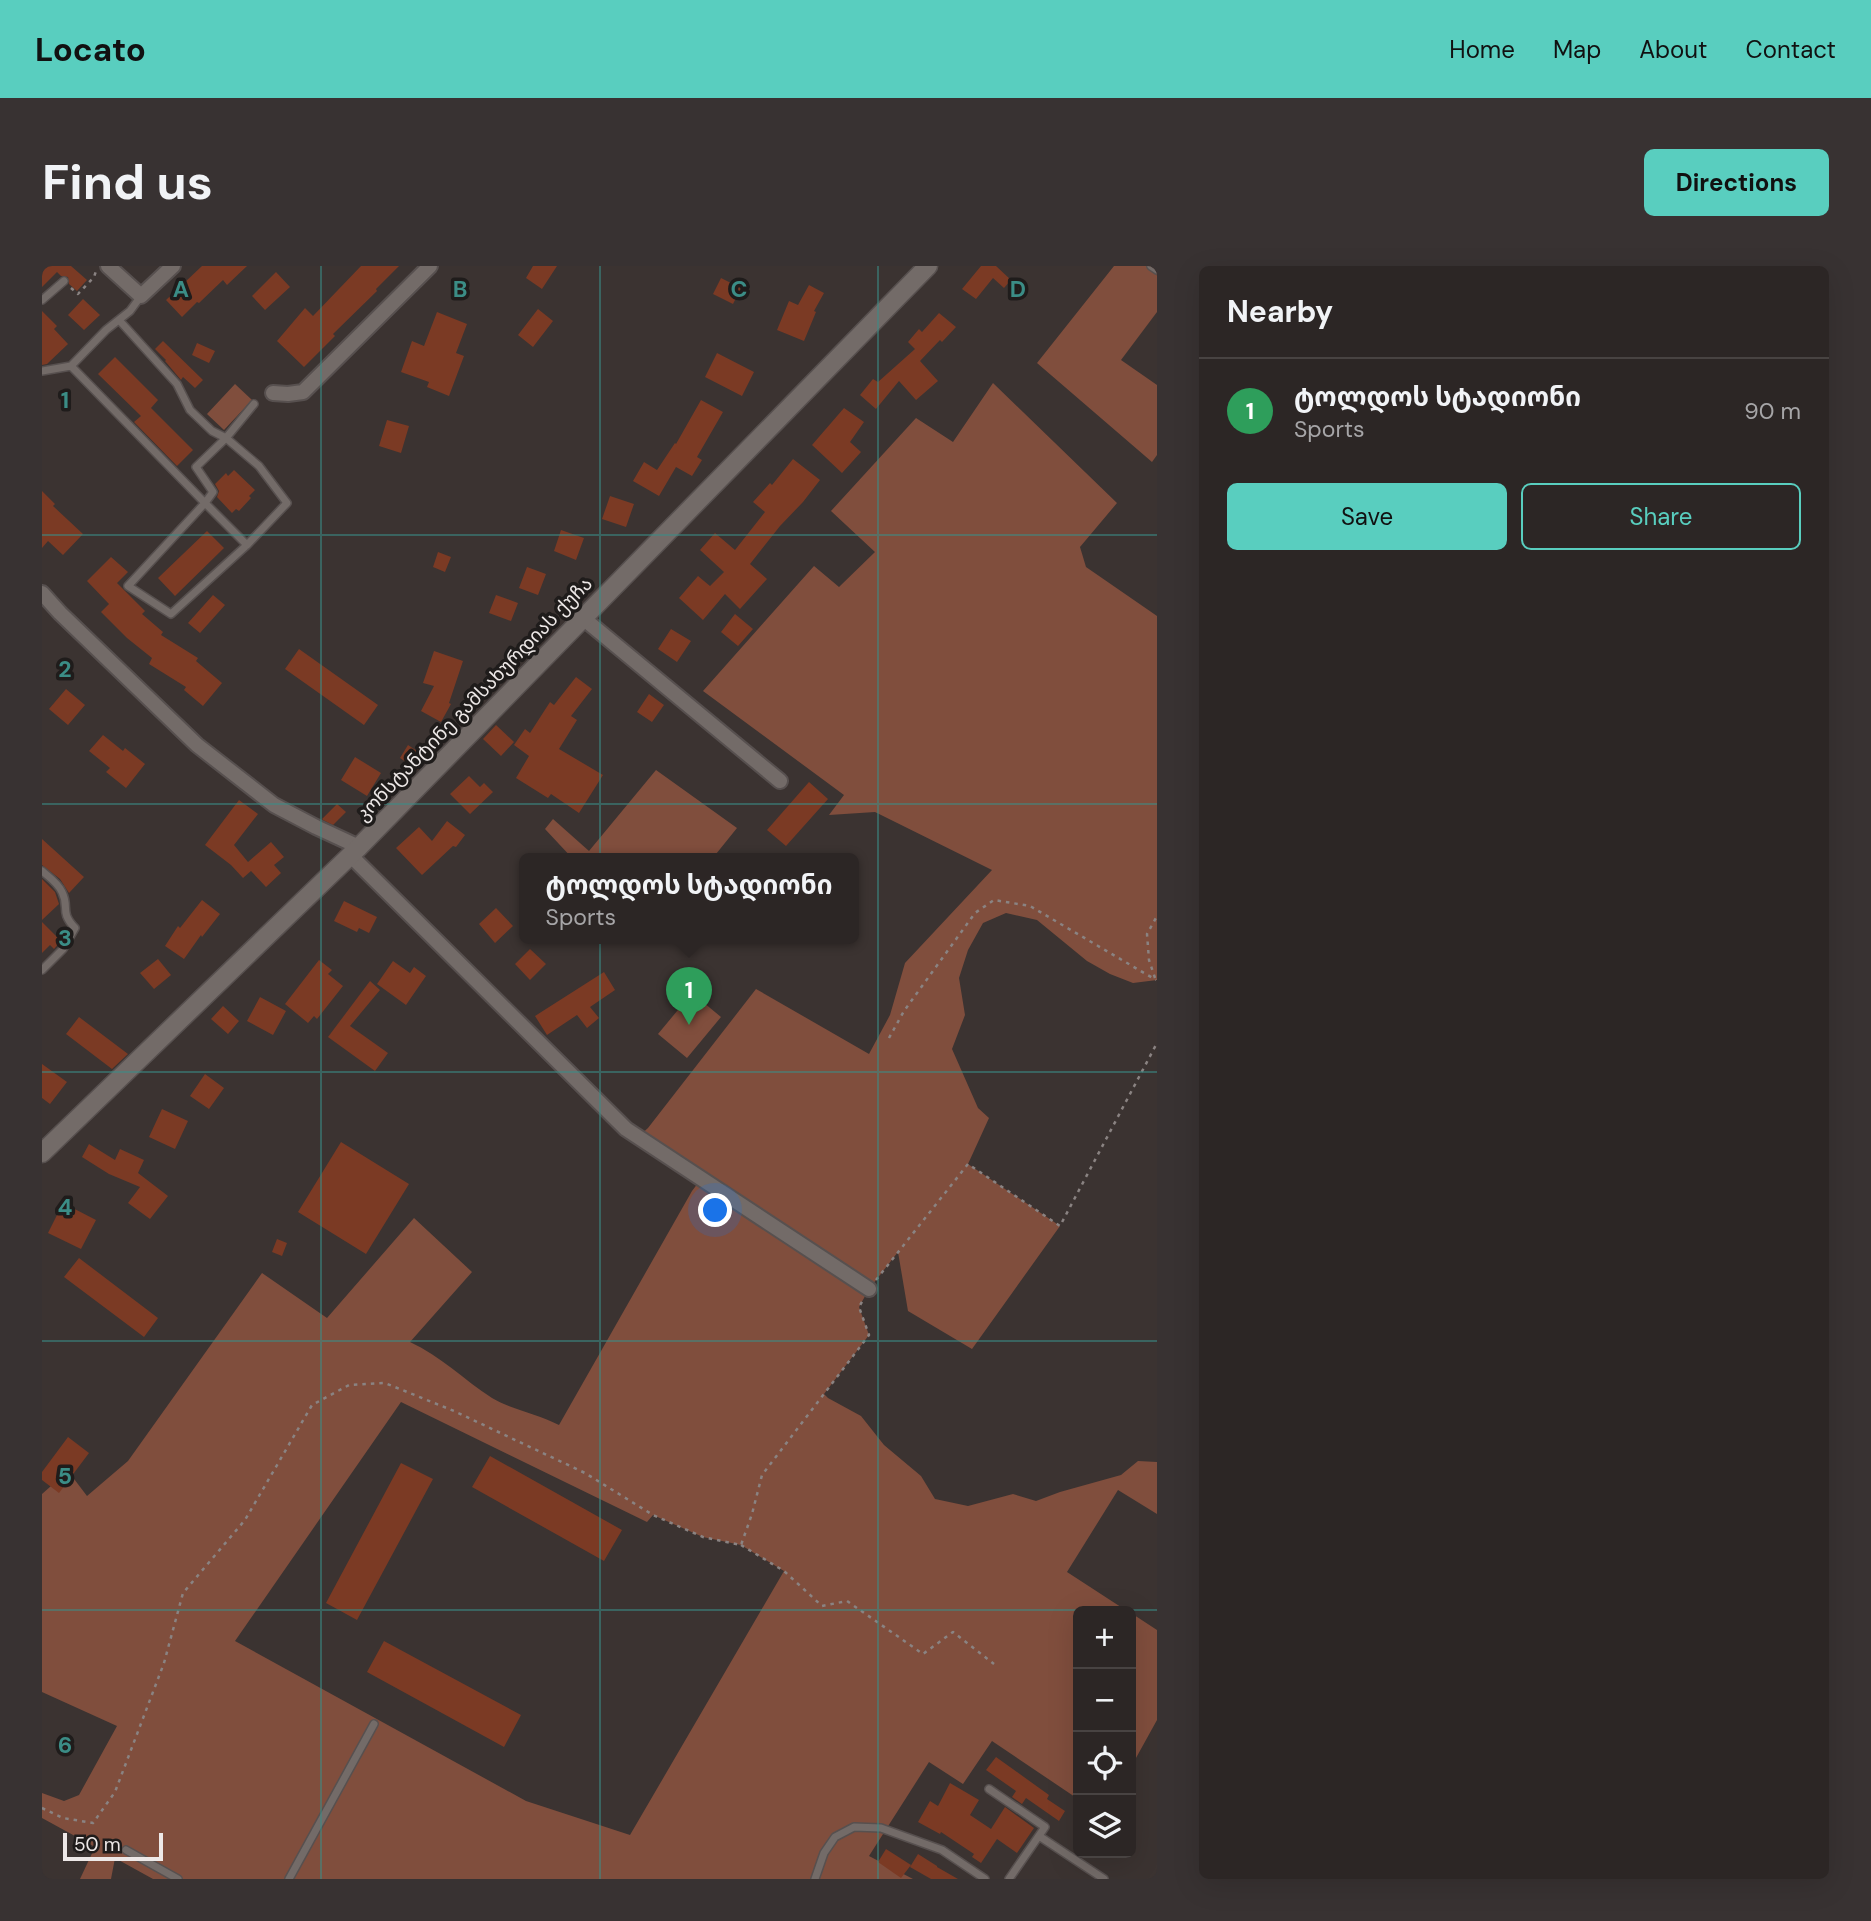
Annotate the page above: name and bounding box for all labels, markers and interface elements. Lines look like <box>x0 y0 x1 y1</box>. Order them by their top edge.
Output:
text: Locato <box>35 28 146 71</box>
text: Home <box>1449 34 1515 65</box>
text: Map <box>1553 34 1601 65</box>
text: About <box>1639 34 1708 65</box>
text: Contact <box>1746 34 1836 65</box>
button: Directions <box>1644 149 1829 216</box>
text: Find us <box>42 150 213 214</box>
text: A <box>173 274 189 304</box>
text: B <box>453 274 467 304</box>
text: C <box>731 274 747 304</box>
text: D <box>1010 274 1026 304</box>
text: Nearby <box>1227 292 1333 331</box>
text: ტოლდოს სტადიონი <box>1294 380 1581 414</box>
text: 1 <box>61 385 69 415</box>
text: 1 <box>1246 396 1254 426</box>
text: 90 m <box>1744 396 1801 426</box>
text: Sports <box>1294 414 1364 444</box>
button: Save <box>1227 483 1507 550</box>
button: Share <box>1521 483 1801 550</box>
street label: კონსტანტინე გამსახურდიას ქუჩა <box>350 571 598 827</box>
text: 2 <box>58 654 72 684</box>
popup <box>519 853 859 944</box>
text: ტოლდოს სტადიონი <box>546 868 832 902</box>
text: Sports <box>546 902 616 932</box>
text: 3 <box>58 923 72 953</box>
pin: 1 <box>666 967 712 1025</box>
text: 4 <box>58 1192 73 1222</box>
your location <box>698 1193 732 1227</box>
text: 5 <box>58 1461 72 1491</box>
map controls <box>1073 1606 1136 1858</box>
button: + <box>1073 1606 1136 1669</box>
button: − <box>1073 1669 1136 1732</box>
text: 6 <box>58 1730 72 1760</box>
button: locate <box>1073 1732 1136 1795</box>
button: layers <box>1073 1795 1136 1858</box>
scale bar <box>63 1830 163 1862</box>
text: 50 m <box>74 1832 121 1857</box>

